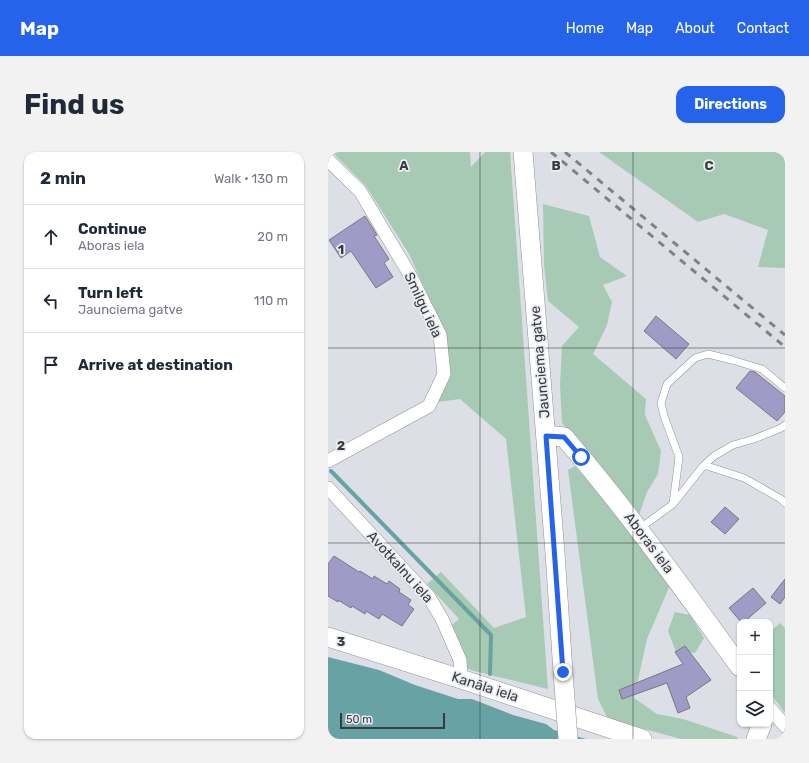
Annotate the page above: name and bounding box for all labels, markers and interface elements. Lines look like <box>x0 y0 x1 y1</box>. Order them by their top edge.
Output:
text: Map <box>20 17 59 40</box>
text: Home <box>566 20 604 37</box>
text: Map <box>626 20 653 37</box>
text: About <box>675 20 715 37</box>
text: Contact <box>737 20 789 37</box>
button: Directions <box>676 86 785 123</box>
text: Find us <box>24 88 124 121</box>
text: A <box>399 158 409 173</box>
text: B <box>551 158 561 173</box>
text: C <box>704 158 714 173</box>
text: 2 min <box>40 168 86 188</box>
text: Walk · 130 m <box>214 171 288 186</box>
text: Continue <box>78 220 147 238</box>
icon: ahead <box>40 226 62 248</box>
text: 20 m <box>257 229 288 244</box>
text: Aboras iela <box>78 238 145 253</box>
text: 1 <box>338 242 344 257</box>
street label: Smilgu iela <box>400 269 446 341</box>
text: Turn left <box>78 284 143 302</box>
icon: left <box>40 290 62 312</box>
text: 110 m <box>254 293 288 308</box>
text: Jaunciema gatve <box>78 302 183 317</box>
street label: Jaunciema gatve <box>527 305 553 419</box>
icon: arrive <box>40 354 62 376</box>
text: Arrive at destination <box>78 356 233 374</box>
text: 2 <box>337 438 345 453</box>
route start <box>572 448 590 466</box>
street label: Aboras iela <box>621 509 677 577</box>
street label: Avotkalnu iela <box>363 528 437 606</box>
map controls <box>737 619 773 727</box>
button: + <box>737 619 773 655</box>
text: 3 <box>337 634 346 649</box>
button: − <box>737 655 773 691</box>
route end <box>554 663 572 681</box>
street label: Kanāla iela <box>449 668 521 706</box>
button: layers <box>737 691 773 727</box>
scale bar <box>340 711 445 730</box>
text: 50 m <box>346 713 372 726</box>

